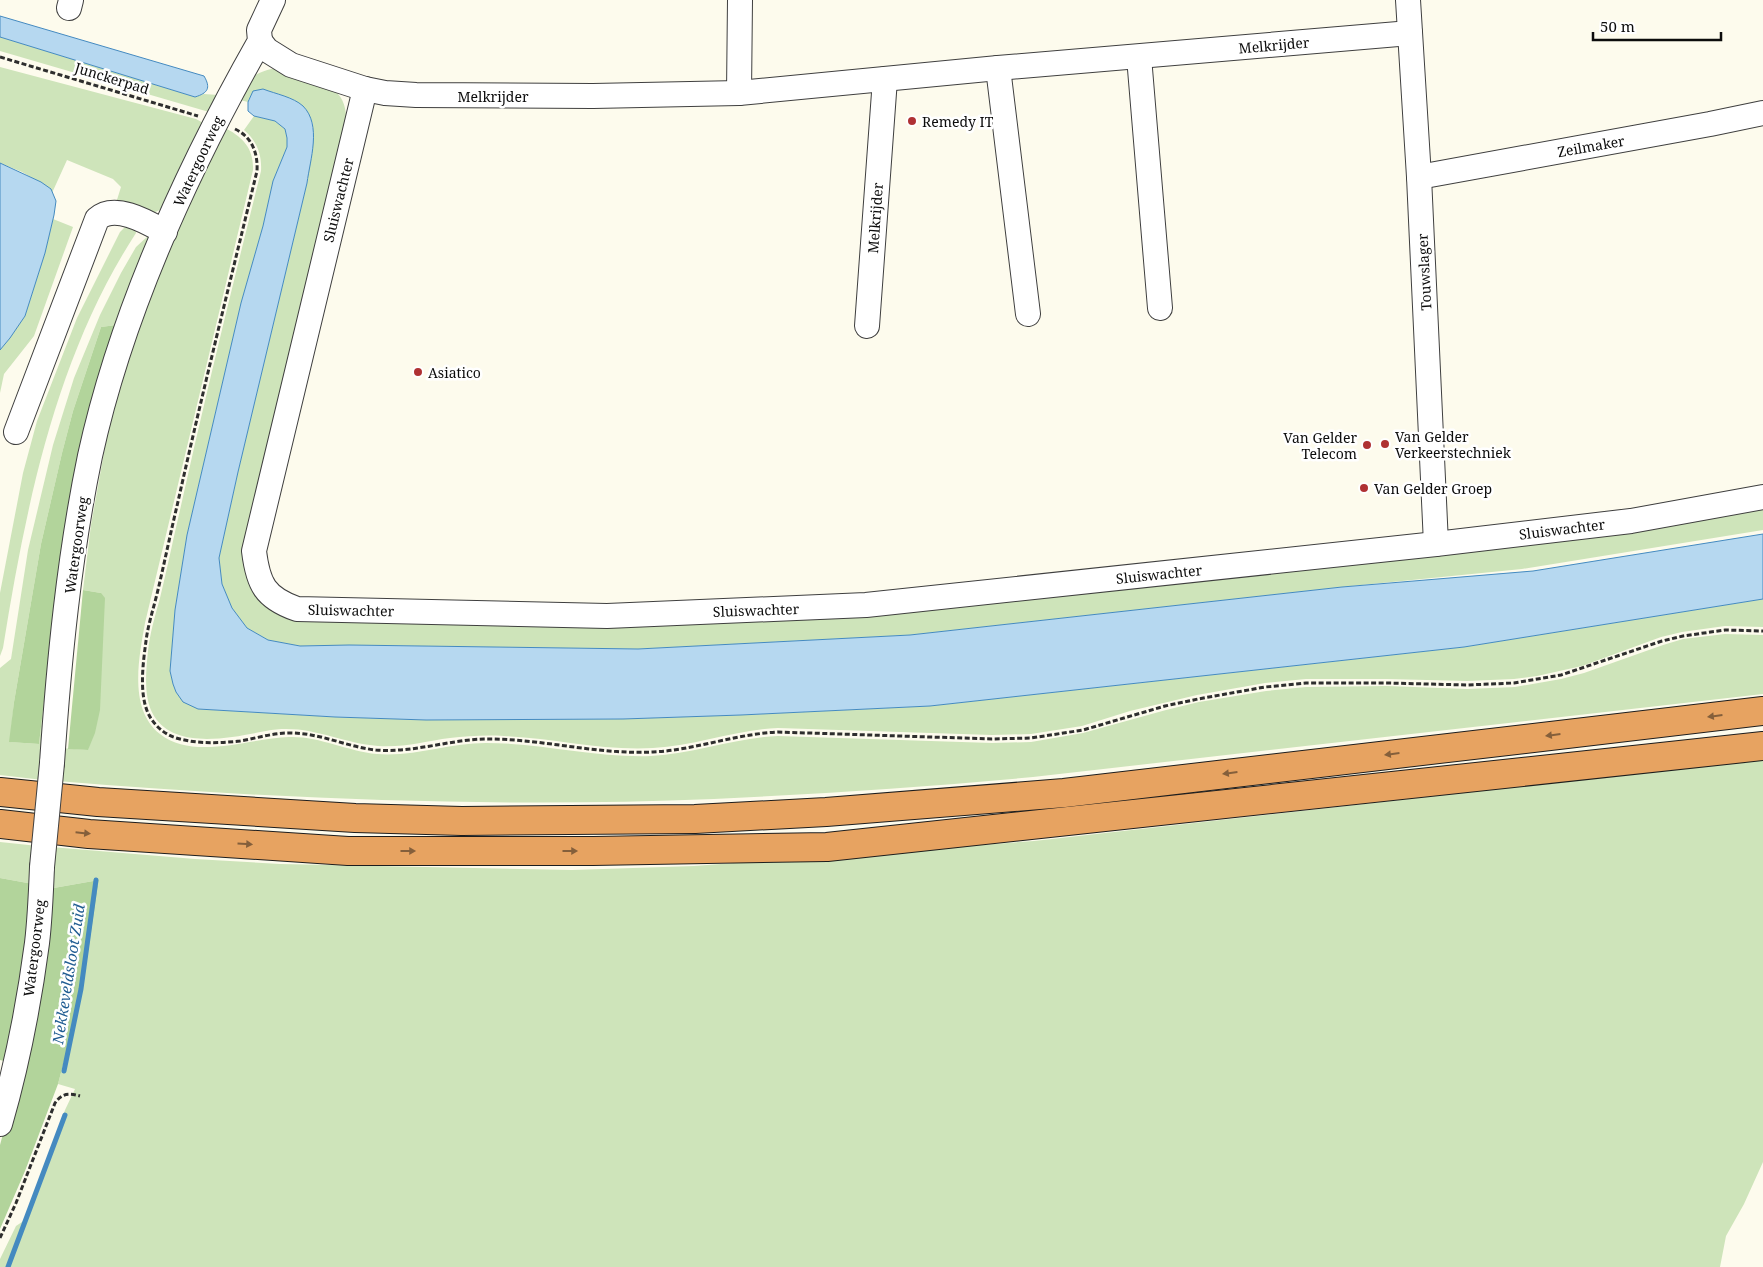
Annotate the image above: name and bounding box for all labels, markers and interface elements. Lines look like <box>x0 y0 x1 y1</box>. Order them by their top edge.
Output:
scale bar <box>1593 10 1720 42</box>
text: 50 m <box>1600 16 1635 36</box>
street label: Melkrijder <box>1238 32 1311 58</box>
street label: Junckerpad <box>72 57 152 98</box>
street label: Melkrijder <box>457 87 529 106</box>
street label: Watergoorweg <box>169 112 228 209</box>
place label: Remedy IT <box>922 112 994 131</box>
marker: Remedy IT <box>906 115 918 127</box>
street label: Zeilmaker <box>1556 131 1626 161</box>
street label: Sluiswachter <box>318 155 358 244</box>
street label: Melkrijder <box>863 181 887 254</box>
street label: Touwslager <box>1412 233 1436 311</box>
place label: Asiatico <box>428 363 481 382</box>
marker: Asiatico <box>412 366 424 378</box>
place label: Van Gelder Verkeerstechniek <box>1395 427 1512 462</box>
place label: Van Gelder Telecom <box>1283 428 1357 463</box>
marker: Van Gelder Verkeerstechniek <box>1379 438 1391 450</box>
marker: Van Gelder Telecom <box>1361 439 1373 451</box>
place label: Van Gelder Groep <box>1374 479 1492 498</box>
marker: Van Gelder Groep <box>1358 482 1370 494</box>
street label: Watergoorweg <box>60 495 92 595</box>
street label: Sluiswachter <box>1518 514 1606 544</box>
street label: Sluiswachter <box>1115 560 1203 588</box>
street label: Sluiswachter <box>712 599 800 621</box>
street label: Sluiswachter <box>308 600 395 620</box>
one-way arrow <box>1706 712 1722 720</box>
one-way arrow <box>1545 731 1561 739</box>
one-way arrow <box>1383 750 1399 758</box>
one-way arrow <box>1222 769 1238 777</box>
one-way arrow <box>76 829 92 837</box>
one-way arrow <box>238 841 254 849</box>
one-way arrow <box>400 847 416 855</box>
one-way arrow <box>562 847 578 855</box>
street label: Watergoorweg <box>19 898 49 998</box>
water label: Nekkeveldsloot Zuid <box>47 902 89 1046</box>

